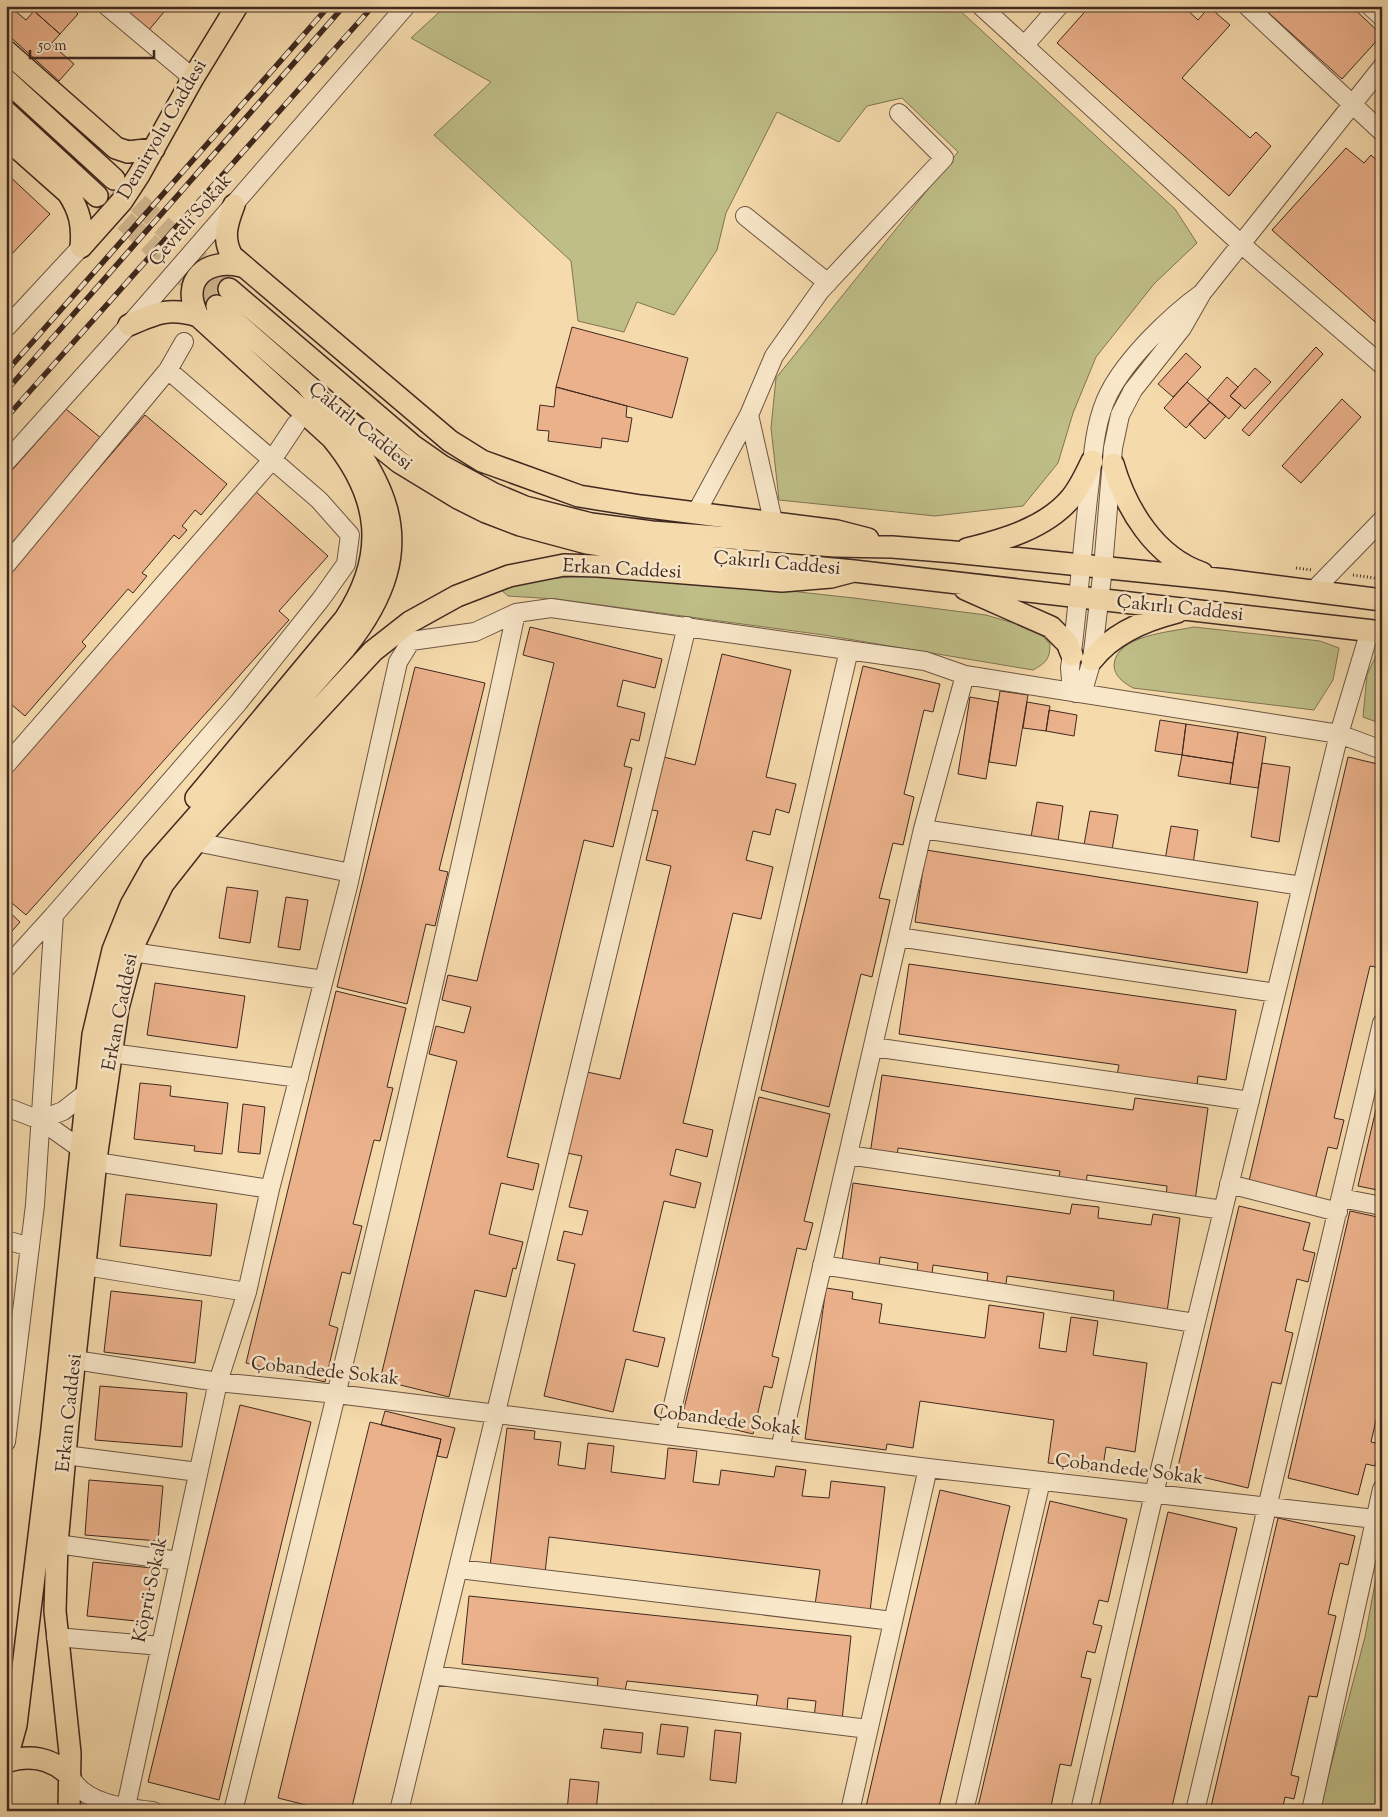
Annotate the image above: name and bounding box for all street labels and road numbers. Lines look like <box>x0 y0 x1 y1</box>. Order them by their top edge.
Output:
street label: Demiryolu Caddesi <box>112 55 214 205</box>
street label: Çevreli Sokak <box>143 168 239 273</box>
street label: Çakırlı Caddesi <box>302 376 418 478</box>
street label: Çakırlı Caddesi <box>712 545 842 583</box>
street label: Erkan Caddesi <box>562 553 682 587</box>
street label: Çakırlı Caddesi <box>1115 589 1245 629</box>
street label: Erkan Caddesi <box>96 951 146 1073</box>
street label: Çobandede Sokak <box>249 1351 401 1393</box>
street label: Erkan Caddesi <box>50 1352 90 1474</box>
street label: Çobandede Sokak <box>651 1399 803 1444</box>
street label: Çobandede Sokak <box>1053 1448 1205 1493</box>
street label: Köprü Sokak <box>127 1534 175 1645</box>

